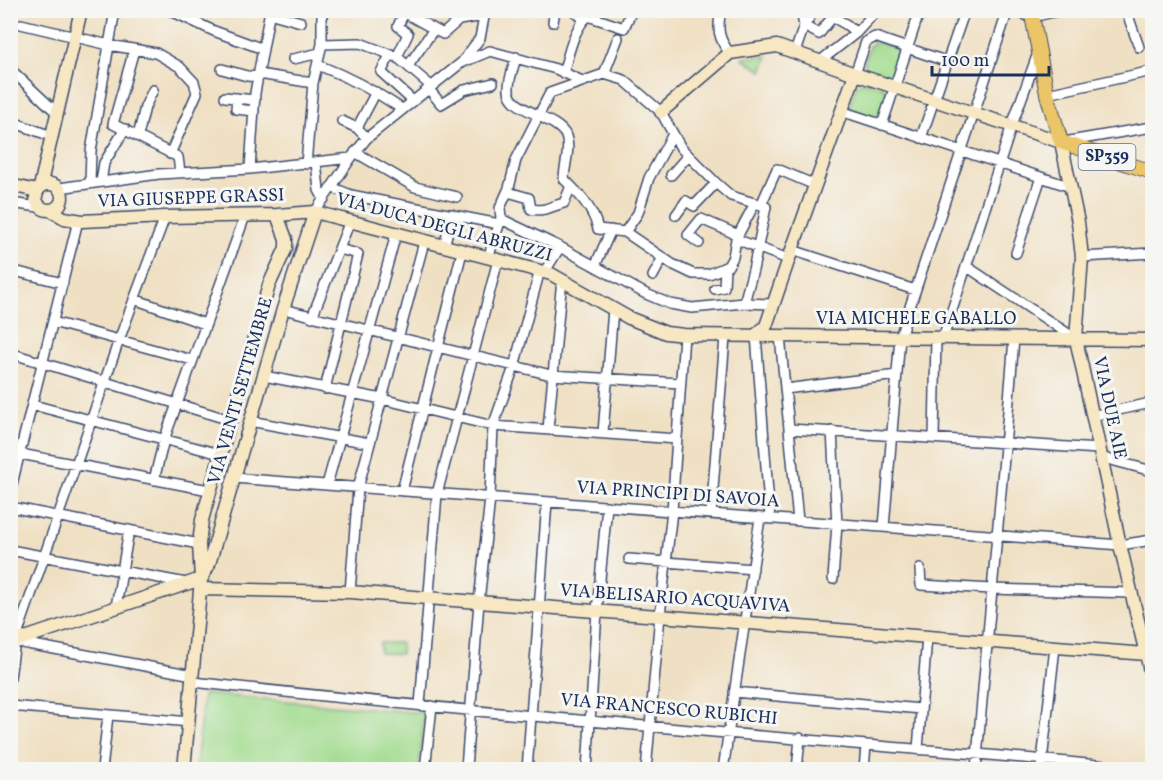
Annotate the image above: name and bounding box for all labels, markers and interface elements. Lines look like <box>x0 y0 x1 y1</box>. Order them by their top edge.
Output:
scale bar <box>932 39 1049 77</box>
text: 100 m <box>941 49 990 74</box>
road number: SP359 <box>1078 144 1136 170</box>
street label: VIA GIUSEPPE GRASSI <box>97 183 285 215</box>
street label: VIA DUCA DEGLI ABRUZZI <box>333 187 555 269</box>
street label: VIA VENTI SETTEMBRE <box>202 294 280 488</box>
street label: VIA MICHELE GABALLO <box>816 307 1016 332</box>
street label: VIA DUE AIE <box>1086 354 1132 462</box>
street label: VIA PRINCIPI DI SAVOIA <box>576 475 781 515</box>
street label: VIA BELISARIO ACQUAVIVA <box>559 578 791 620</box>
street label: VIA FRANCESCO RUBICHI <box>559 688 779 732</box>

